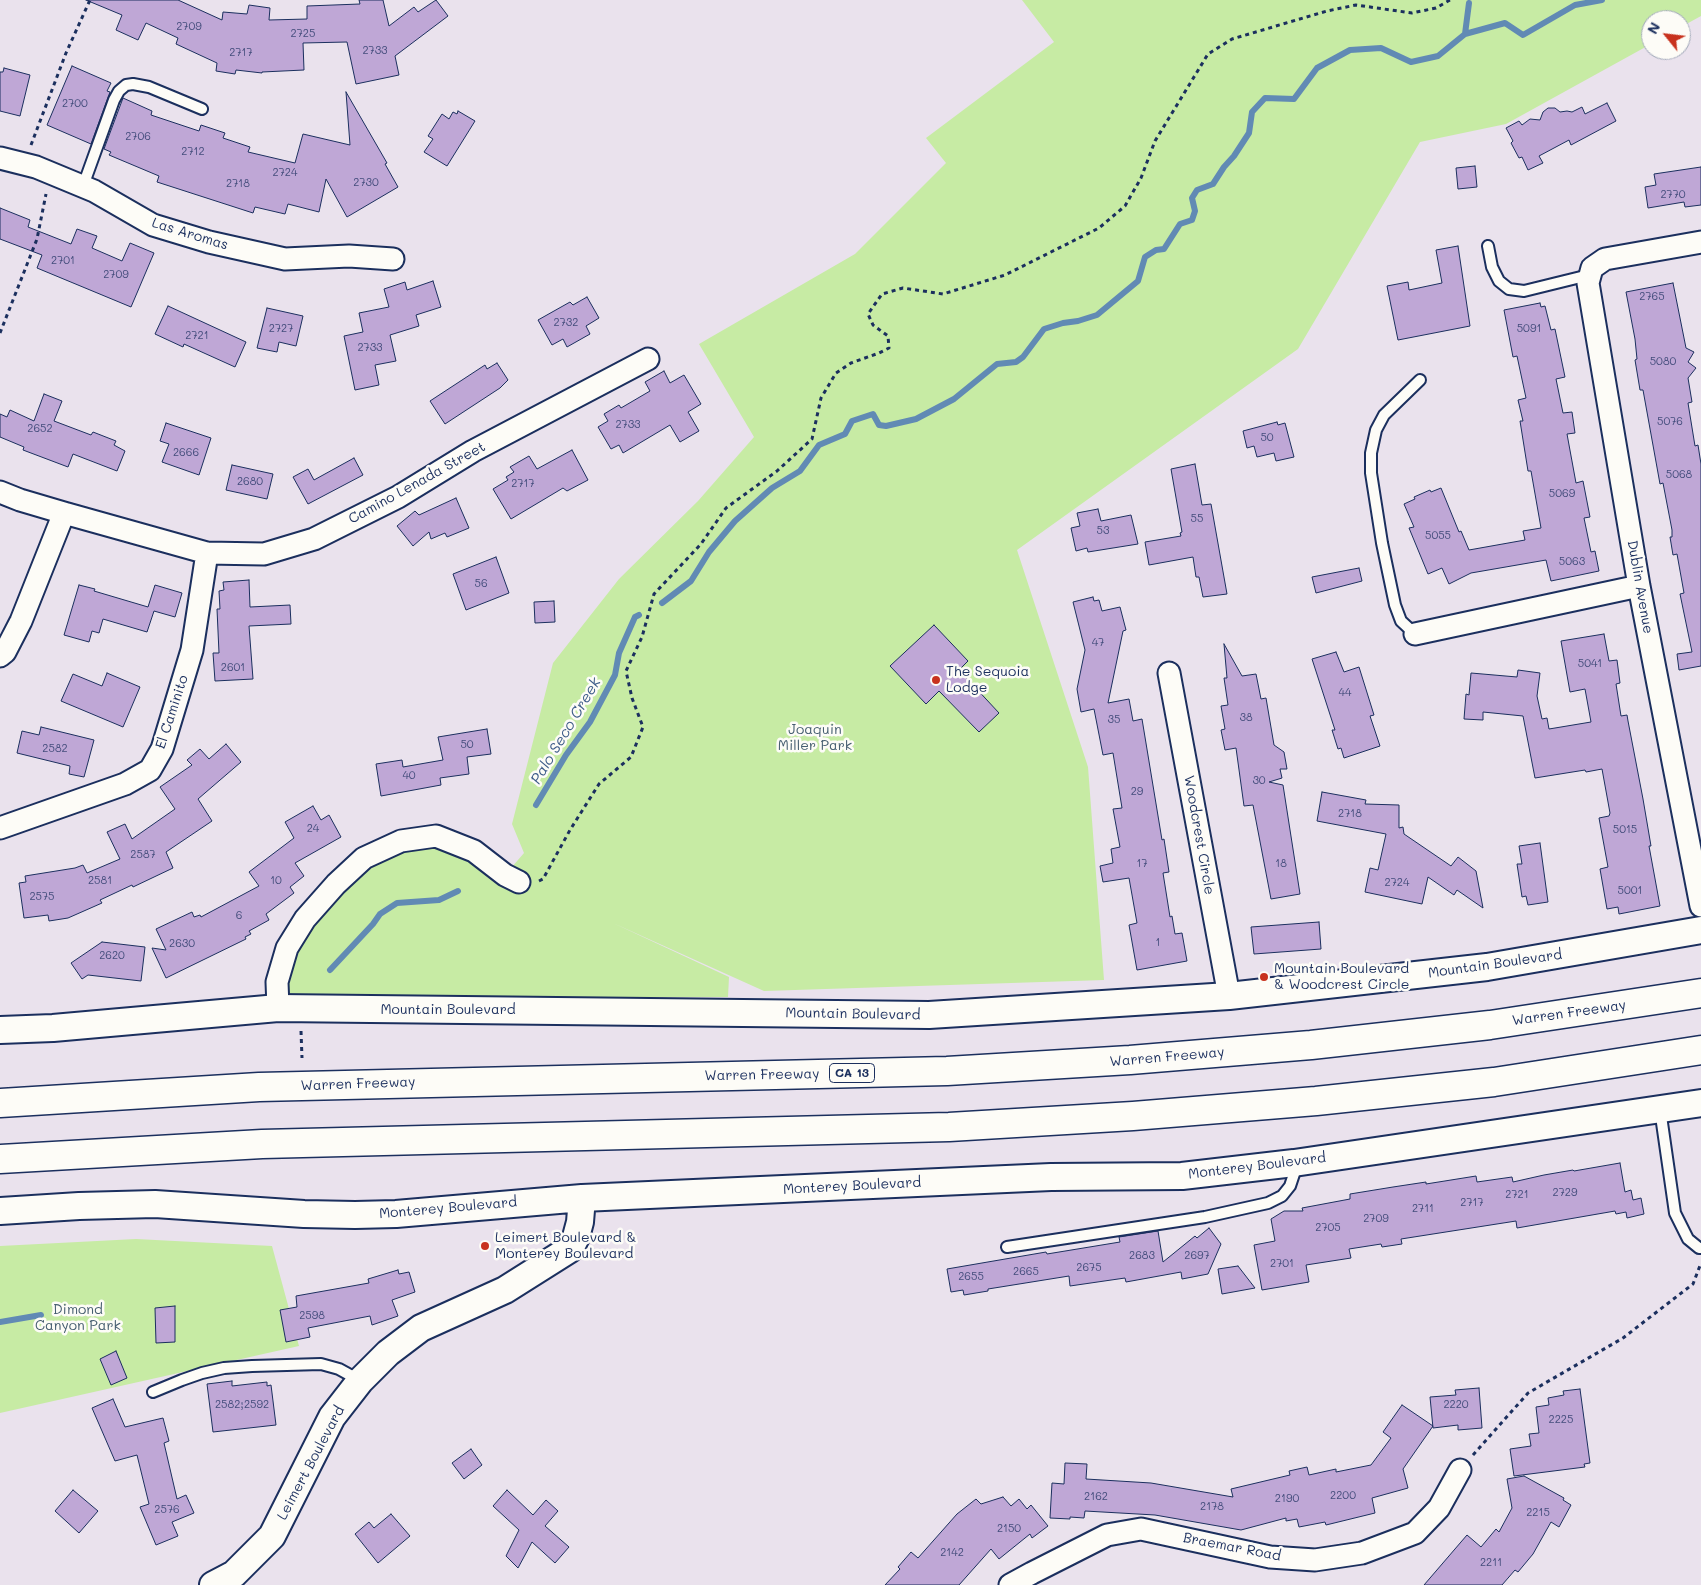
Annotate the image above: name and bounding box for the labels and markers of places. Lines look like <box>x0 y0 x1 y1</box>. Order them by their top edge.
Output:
place label: The Sequoia Lodge <box>946 664 1029 696</box>
marker: The Sequoia Lodge <box>930 674 942 686</box>
place label: Mountain Boulevard & Woodcrest Circle <box>1274 961 1409 994</box>
marker: Mountain Boulevard & Woodcrest Circle <box>1258 971 1270 983</box>
place label: Leimert Boulevard & Monterey Boulevard <box>495 1230 636 1262</box>
marker: Leimert Boulevard & Monterey Boulevard <box>479 1240 491 1252</box>

